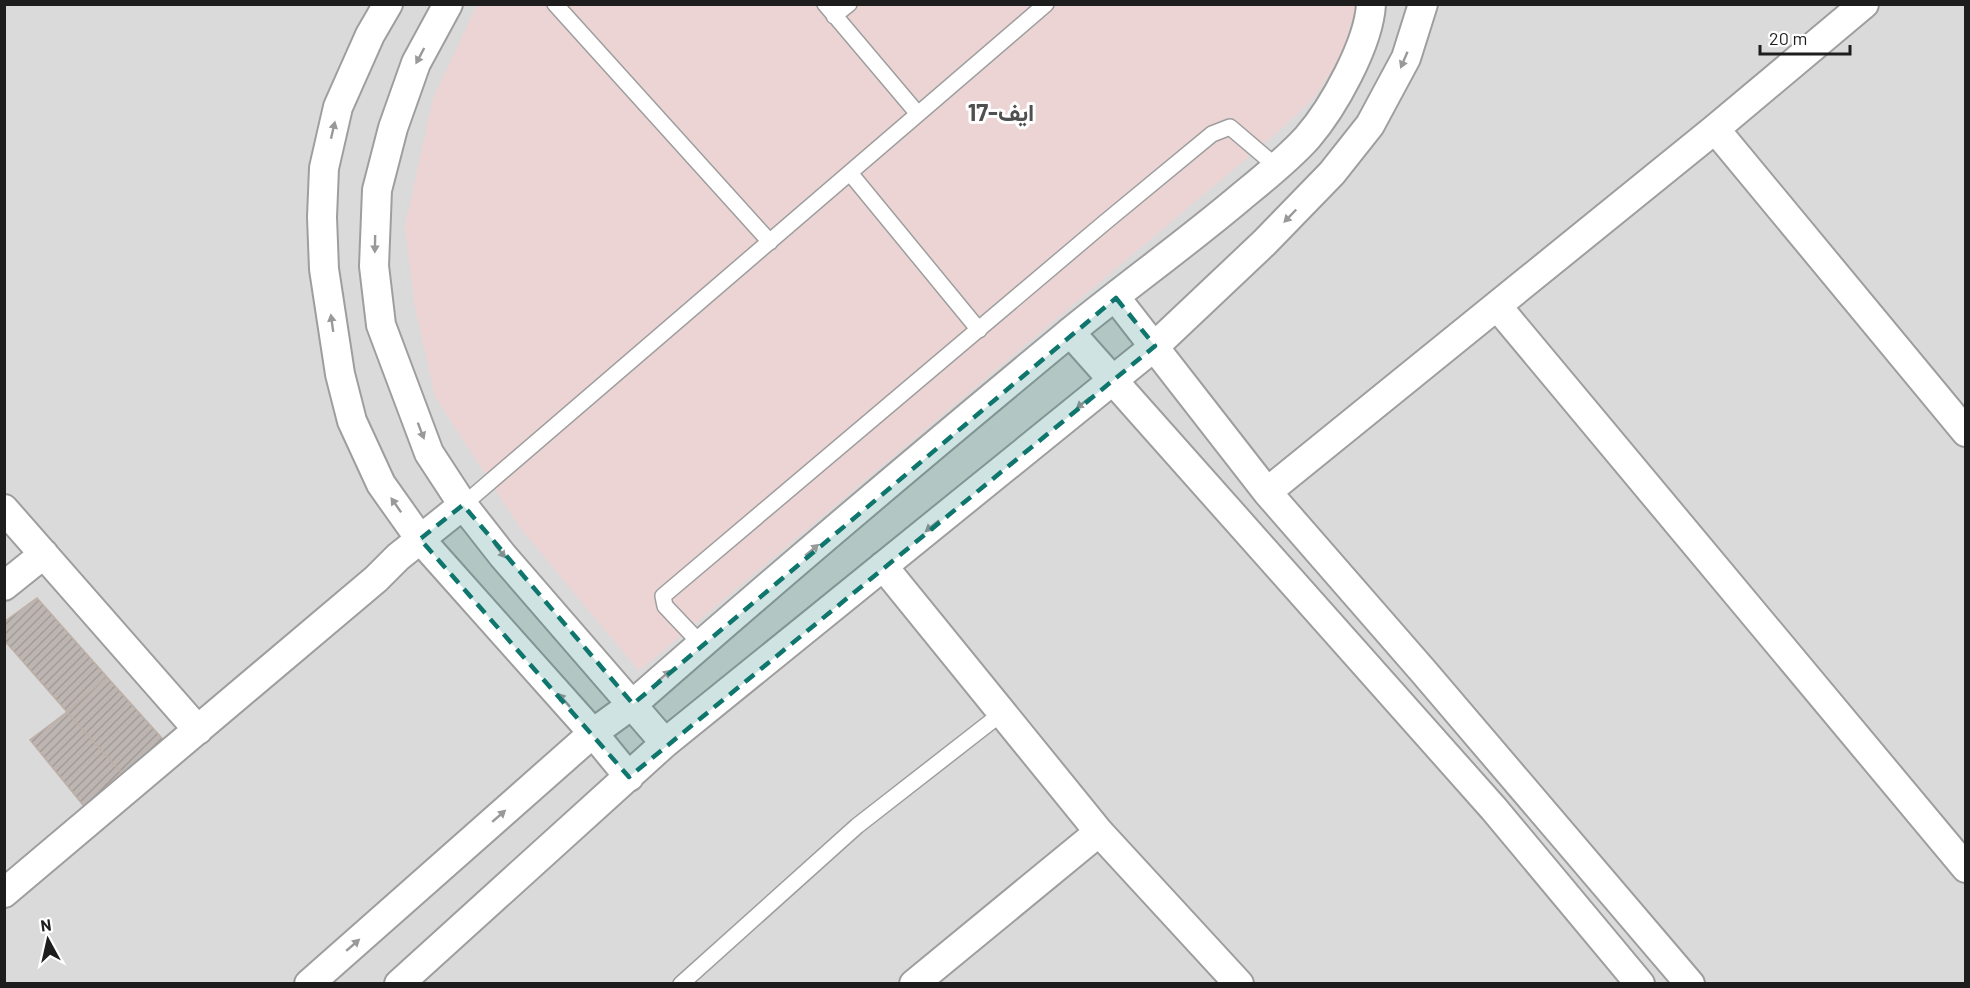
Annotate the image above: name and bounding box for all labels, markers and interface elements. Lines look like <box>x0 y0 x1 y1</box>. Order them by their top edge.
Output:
scale bar <box>1760 18 1850 56</box>
text: 20 m <box>1769 27 1807 49</box>
one-way arrow <box>415 48 425 65</box>
one-way arrow <box>1399 51 1409 69</box>
district label: ایف-17 <box>968 97 1034 127</box>
one-way arrow <box>329 120 338 139</box>
one-way arrow <box>1283 208 1297 223</box>
one-way arrow <box>370 234 379 253</box>
one-way arrow <box>327 314 336 333</box>
one-way arrow <box>1075 396 1091 409</box>
one-way arrow <box>416 422 426 440</box>
one-way arrow <box>390 498 402 514</box>
one-way arrow <box>924 519 940 532</box>
one-way arrow <box>493 543 505 558</box>
one-way arrow <box>804 544 819 557</box>
one-way arrow <box>656 670 671 683</box>
one-way arrow <box>558 693 571 708</box>
one-way arrow <box>491 810 506 823</box>
north arrow <box>18 910 78 970</box>
text: N <box>39 915 52 935</box>
one-way arrow <box>345 939 360 952</box>

